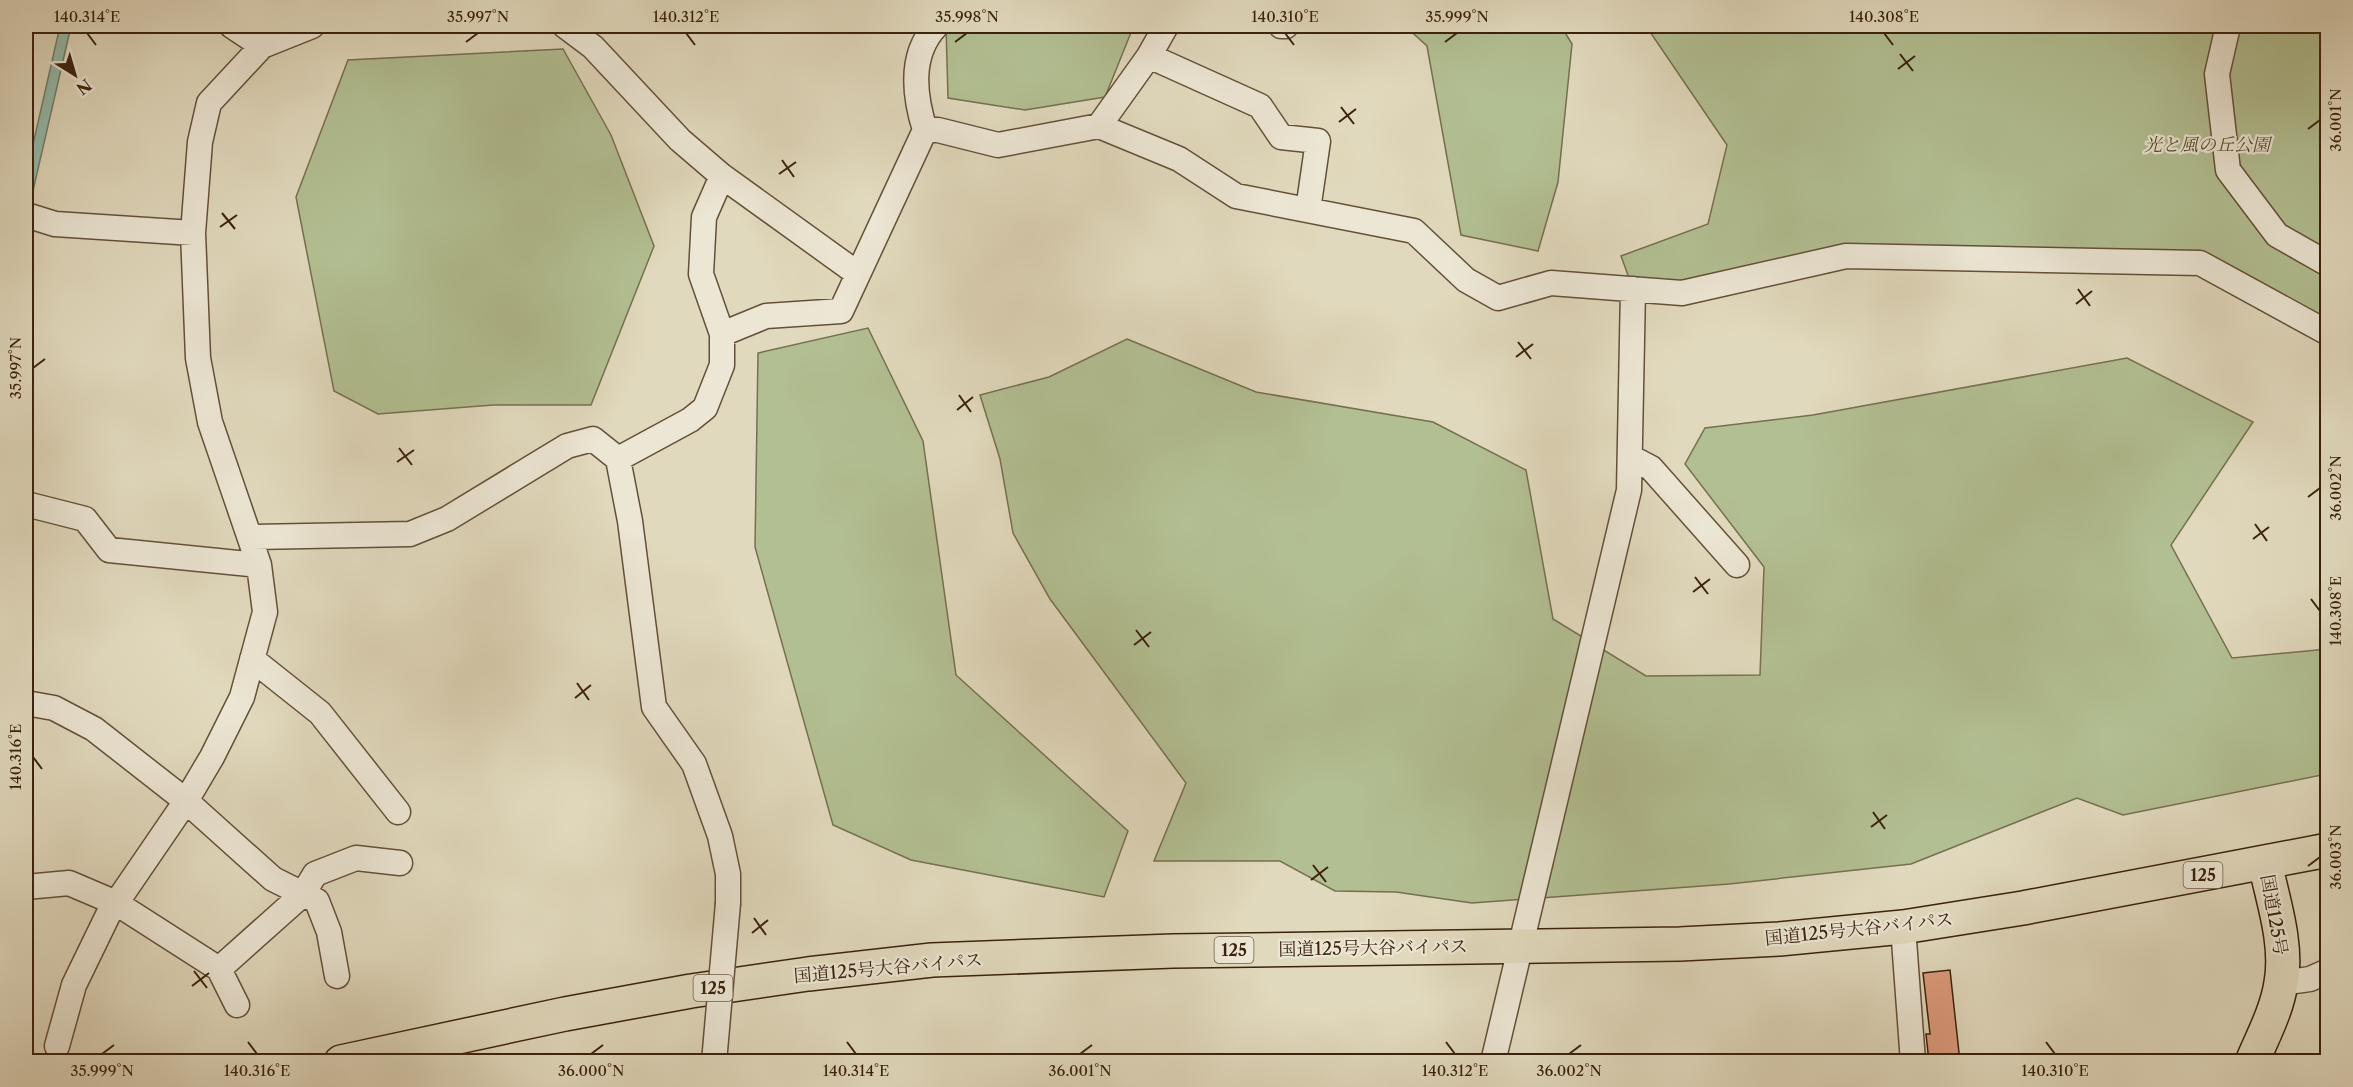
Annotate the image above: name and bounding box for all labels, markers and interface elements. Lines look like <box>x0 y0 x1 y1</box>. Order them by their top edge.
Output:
text: 140.314°E <box>54 7 120 26</box>
text: 35.997°N <box>447 7 509 26</box>
text: 140.312°E <box>653 7 719 26</box>
text: 35.998°N <box>935 7 999 26</box>
text: 140.310°E <box>1251 7 1319 26</box>
text: 35.999°N <box>1425 7 1489 26</box>
text: 140.308°E <box>1849 7 1919 26</box>
north arrow <box>45 45 105 105</box>
text: N <box>72 75 96 99</box>
text: 36.001°N <box>2326 88 2345 152</box>
park label: 光と風の丘公園 <box>2144 134 2273 156</box>
text: 35.997°N <box>6 337 25 399</box>
text: 36.002°N <box>2326 455 2345 521</box>
text: 140.308°E <box>2326 576 2345 646</box>
text: 140.316°E <box>6 724 25 790</box>
text: 36.003°N <box>2326 824 2345 890</box>
road number: 125 <box>2184 862 2222 888</box>
street label: 国道125号 <box>2256 873 2292 957</box>
street label: 国道125号大谷バイパス <box>1764 908 1954 950</box>
street label: 国道125号大谷バイパス <box>1278 935 1468 961</box>
road number: 125 <box>1214 937 1254 963</box>
street label: 国道125号大谷バイパス <box>793 949 983 987</box>
road number: 125 <box>694 975 732 1001</box>
text: 35.999°N <box>70 1061 134 1080</box>
text: 140.316°E <box>224 1061 290 1080</box>
text: 36.000°N <box>558 1061 624 1080</box>
text: 140.314°E <box>823 1061 889 1080</box>
text: 36.001°N <box>1048 1061 1112 1080</box>
text: 140.312°E <box>1422 1061 1488 1080</box>
text: 36.002°N <box>1536 1061 1602 1080</box>
text: 140.310°E <box>2021 1061 2089 1080</box>

